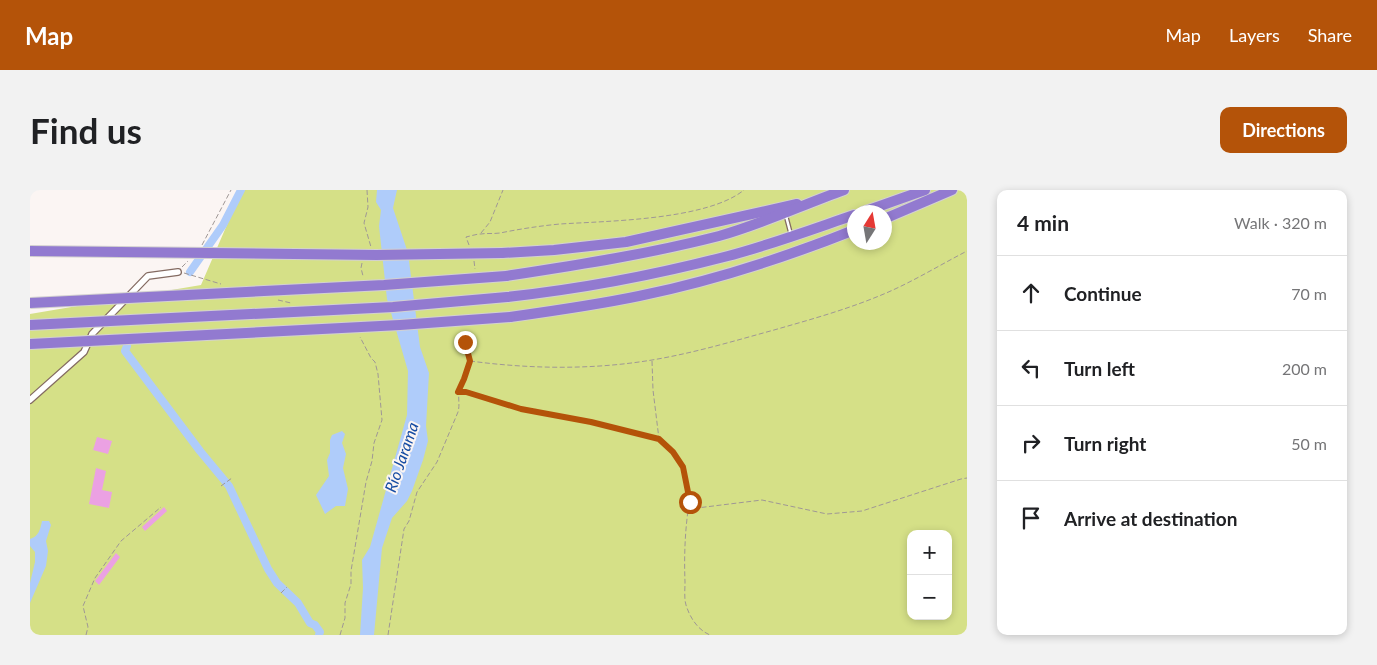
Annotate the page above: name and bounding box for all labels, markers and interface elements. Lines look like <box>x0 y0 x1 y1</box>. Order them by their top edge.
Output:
text: Map <box>25 21 73 50</box>
text: Map <box>1165 24 1201 46</box>
text: Layers <box>1229 24 1280 46</box>
text: Share <box>1308 24 1352 46</box>
button: Directions <box>1220 107 1347 153</box>
text: Find us <box>30 109 142 151</box>
north arrow <box>847 205 892 250</box>
text: 4 min <box>1017 210 1069 235</box>
text: Walk · 320 m <box>1234 213 1327 232</box>
icon: ahead <box>1017 279 1045 307</box>
text: Continue <box>1064 282 1142 305</box>
text: 70 m <box>1291 284 1327 303</box>
route end <box>454 331 477 354</box>
icon: left <box>1017 354 1045 382</box>
text: Turn left <box>1064 357 1135 380</box>
text: 200 m <box>1282 359 1327 378</box>
water label: Río Jarama <box>380 419 422 495</box>
icon: right <box>1017 429 1045 457</box>
text: Turn right <box>1064 432 1146 455</box>
text: 50 m <box>1291 434 1327 453</box>
route start <box>679 491 702 514</box>
icon: arrive <box>1017 504 1045 532</box>
text: Arrive at destination <box>1064 507 1237 530</box>
map controls <box>907 530 952 620</box>
button: + <box>907 530 952 575</box>
button: − <box>907 575 952 620</box>

